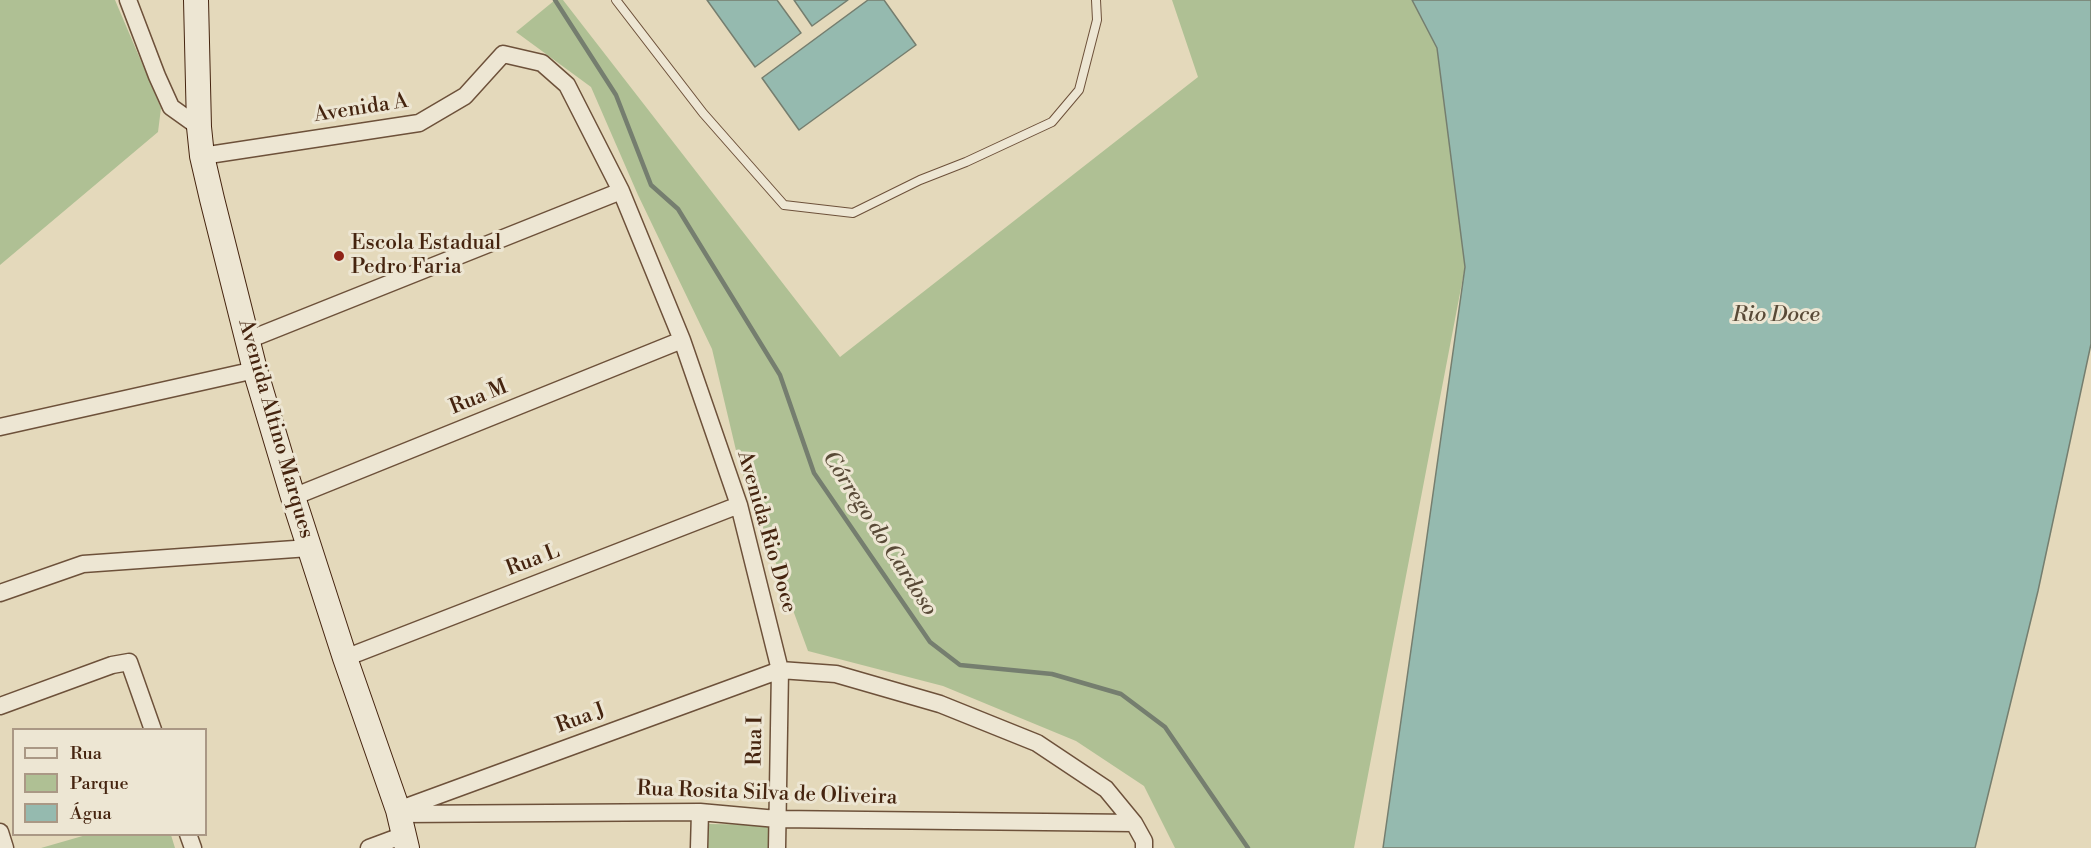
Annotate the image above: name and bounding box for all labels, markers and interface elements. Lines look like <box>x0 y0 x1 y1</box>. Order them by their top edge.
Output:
street label: Avenida A <box>312 89 410 129</box>
place label: Escola Estadual Pedro Faria <box>351 231 501 281</box>
marker: Escola Estadual Pedro Faria <box>332 249 346 263</box>
water label: Rio Doce <box>1732 303 1820 329</box>
street label: Avenida Altino Marques <box>232 316 318 542</box>
street label: Rua M <box>446 375 512 421</box>
water label: Córrego do Cardoso <box>816 447 942 621</box>
street label: Avenida Rio Doce <box>731 448 801 616</box>
street label: Rua L <box>503 539 563 583</box>
street label: Rua J <box>553 698 609 740</box>
street label: Rua I <box>743 716 769 766</box>
legend <box>12 728 207 836</box>
text: Rua <box>70 742 102 765</box>
text: Parque <box>70 772 129 795</box>
street label: Rua Rosita Silva de Oliveira <box>636 777 898 811</box>
text: Água <box>70 802 112 825</box>

